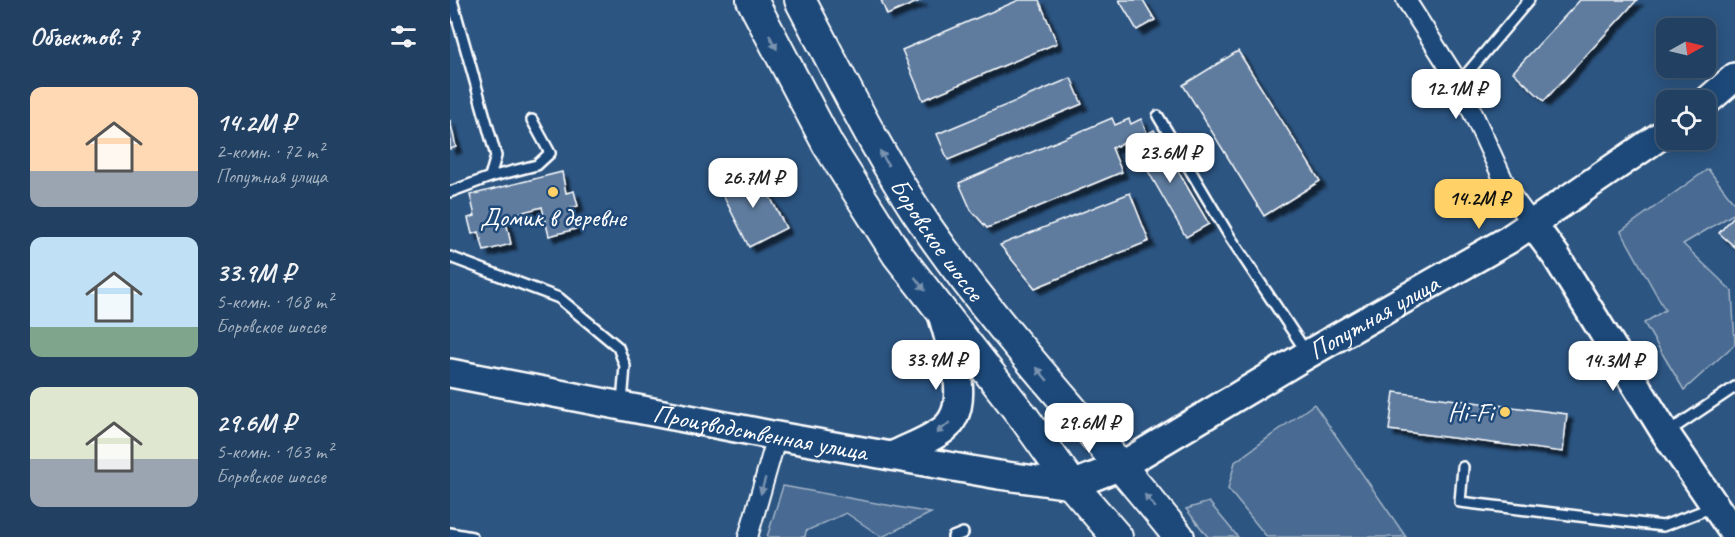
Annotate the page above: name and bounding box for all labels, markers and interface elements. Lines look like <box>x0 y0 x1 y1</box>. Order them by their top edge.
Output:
north arrow <box>1656 18 1716 78</box>
map controls <box>1656 18 1716 150</box>
text: Объектов: 7 <box>30 20 139 53</box>
icon: filters <box>387 20 420 53</box>
one-way arrow <box>768 34 778 51</box>
pin: 12.1M ₽ <box>1401 69 1511 120</box>
text: 12.1M ₽ <box>1426 76 1486 101</box>
button: locate <box>1656 90 1716 150</box>
text: 14.2M ₽ <box>216 106 295 139</box>
icon: home <box>78 111 150 183</box>
pin: 23.6M ₽ <box>1115 133 1225 184</box>
text: 2-комн. · 72 m² <box>216 139 324 164</box>
text: 23.6M ₽ <box>1139 140 1201 165</box>
one-way arrow <box>879 149 889 166</box>
pin: 26.7M ₽ <box>698 158 808 209</box>
text: Попутная улица <box>216 164 327 189</box>
text: 26.7M ₽ <box>722 165 784 190</box>
street label: Боровское шоссе <box>882 172 992 309</box>
pin: 14.2M ₽ <box>1424 179 1534 230</box>
marker: Домик в деревне <box>546 185 560 199</box>
text: 14.2M ₽ <box>1449 186 1509 211</box>
place label: Домик в деревне <box>480 201 628 234</box>
text: 33.9M ₽ <box>216 256 295 289</box>
icon: home <box>78 261 150 333</box>
street label: Попутная улица <box>1303 266 1446 367</box>
one-way arrow <box>913 276 926 292</box>
text: 5-комн. · 168 m² <box>216 289 333 314</box>
text: Боровское шоссе <box>216 314 326 339</box>
pin: 33.9M ₽ <box>881 340 991 391</box>
pin: 14.3M ₽ <box>1558 341 1668 392</box>
text: 33.9M ₽ <box>906 347 966 372</box>
text: 14.3M ₽ <box>1583 348 1643 373</box>
one-way arrow <box>1036 366 1049 382</box>
place label: Hi-Fi <box>1448 396 1496 429</box>
street label: Производственная улица <box>651 397 872 469</box>
pin: 29.6M ₽ <box>1034 403 1144 454</box>
marker: Hi-Fi <box>1498 405 1512 419</box>
text: 29.6M ₽ <box>216 406 295 439</box>
text: 29.6M ₽ <box>1059 410 1119 435</box>
icon: home <box>78 411 150 483</box>
one-way arrow <box>936 421 951 434</box>
text: 5-комн. · 163 m² <box>216 439 333 464</box>
text: Боровское шоссе <box>216 464 326 489</box>
one-way arrow <box>758 477 767 495</box>
one-way arrow <box>1145 494 1157 509</box>

